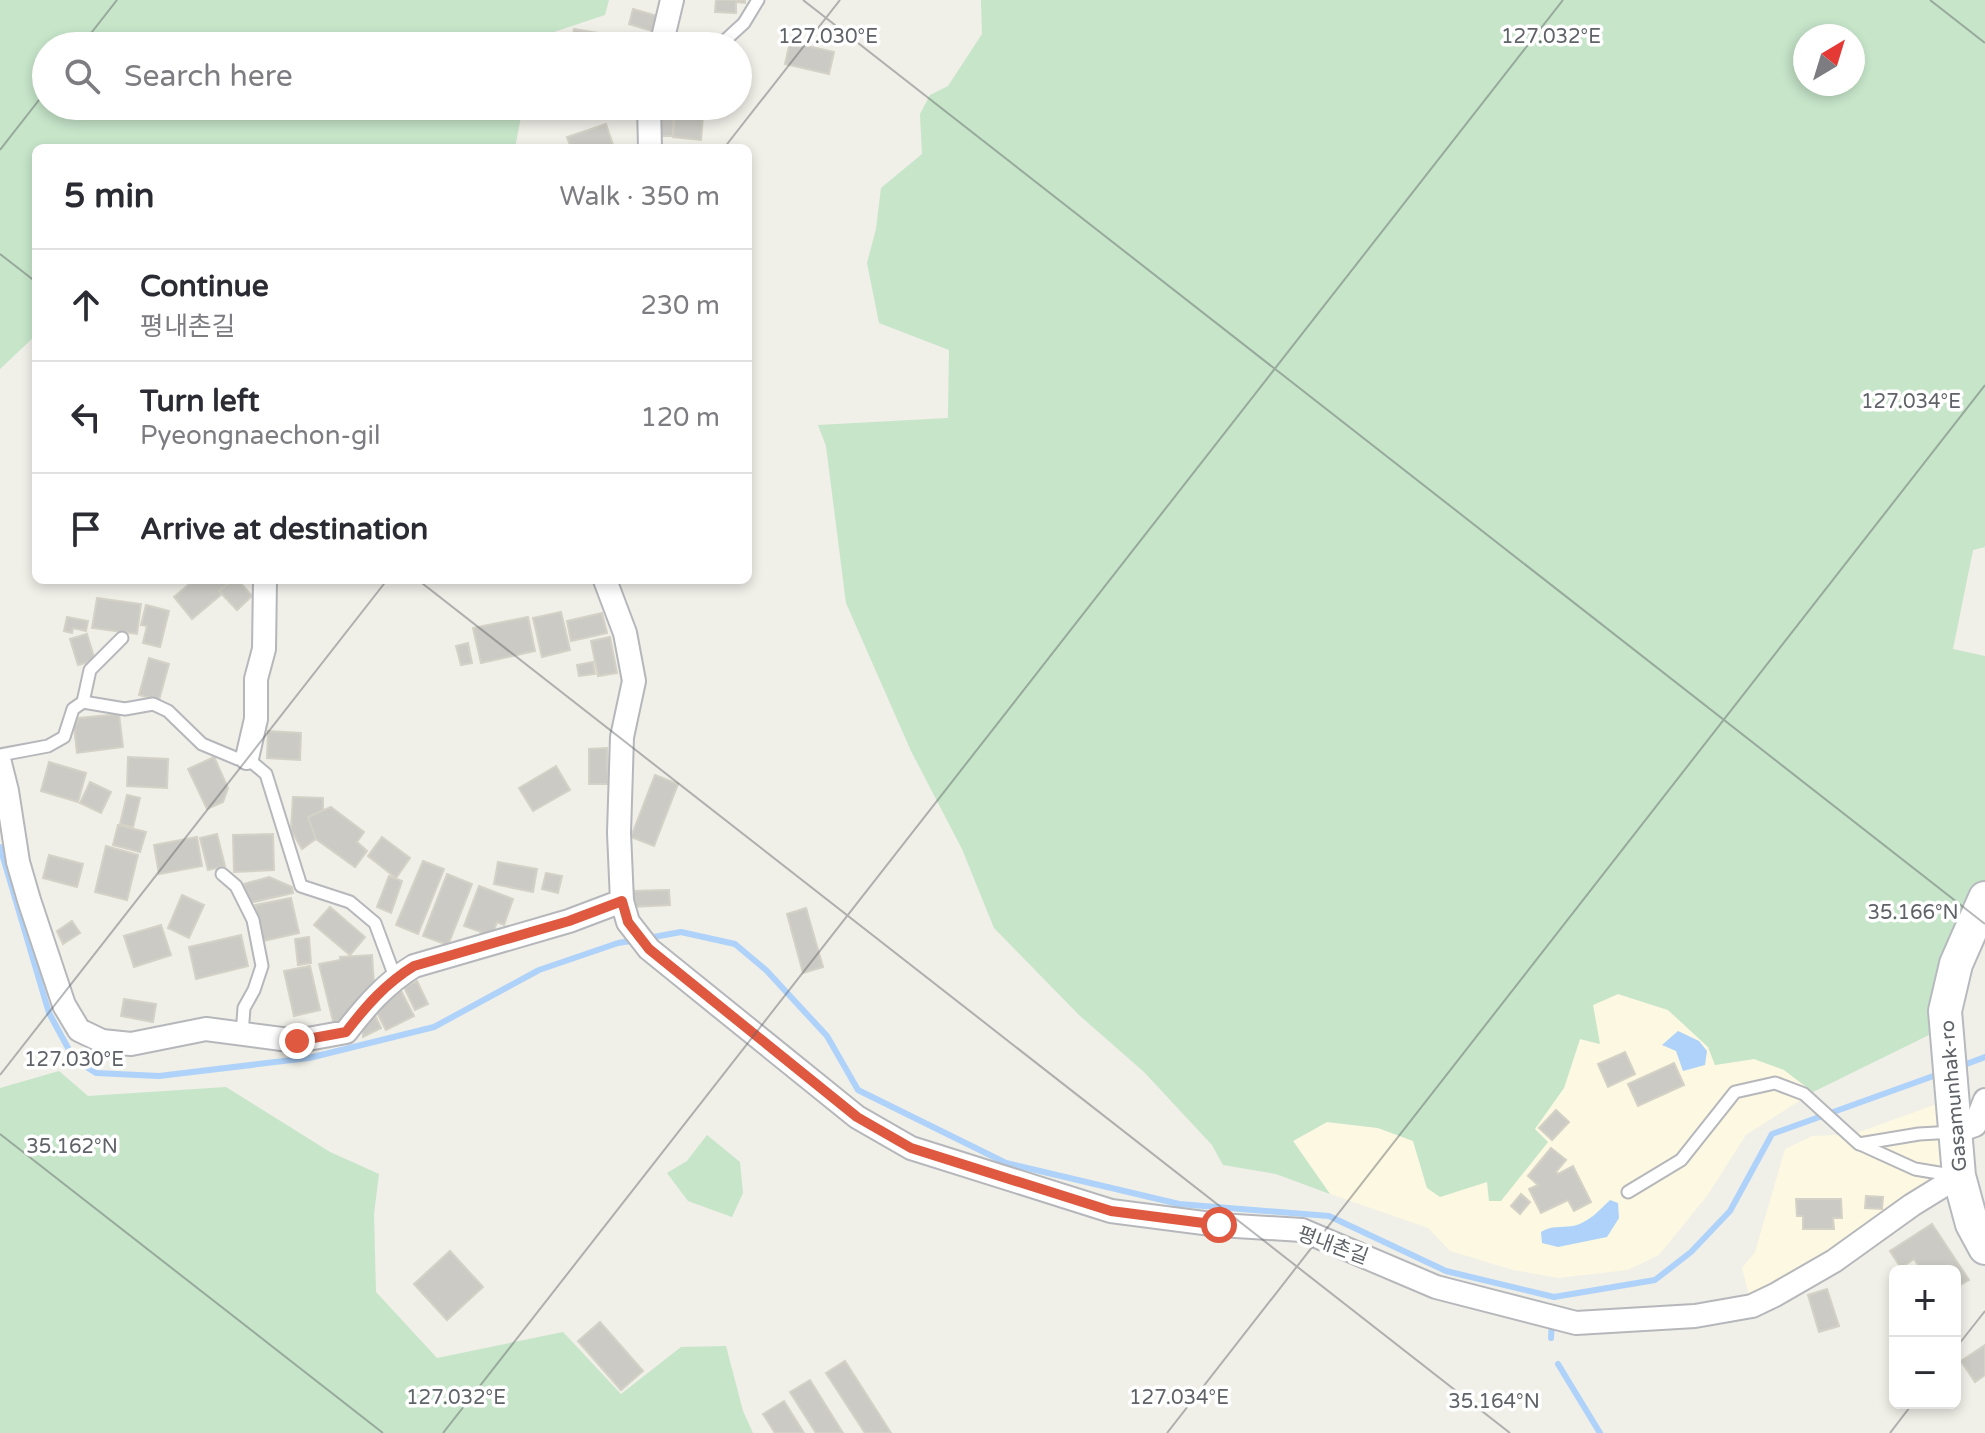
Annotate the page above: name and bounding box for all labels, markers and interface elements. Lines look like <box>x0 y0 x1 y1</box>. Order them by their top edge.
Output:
north arrow <box>1793 24 1865 96</box>
text: 127.030°E <box>778 25 878 49</box>
text: 127.032°E <box>1501 25 1601 49</box>
search box <box>32 32 752 120</box>
icon: search <box>60 54 104 98</box>
text: Search here <box>124 58 293 95</box>
text: 5 min <box>64 176 155 217</box>
text: Walk · 350 m <box>560 181 720 212</box>
text: Continue <box>140 268 269 305</box>
icon: ahead <box>64 283 108 327</box>
text: 230 m <box>640 290 720 321</box>
text: 평내촌길 <box>140 311 236 342</box>
text: Turn left <box>140 383 259 420</box>
text: 127.034°E <box>1861 390 1961 414</box>
icon: left <box>64 395 108 439</box>
text: 120 m <box>640 402 720 433</box>
text: Pyeongnaechon-gil <box>140 420 380 451</box>
icon: arrive <box>64 507 108 551</box>
text: Arrive at destination <box>140 511 428 548</box>
text: 35.166°N <box>1867 901 1959 925</box>
street label: Gasamunhak-ro <box>1935 1019 1973 1173</box>
route end <box>279 1023 315 1059</box>
text: 127.030°E <box>24 1048 124 1072</box>
text: 35.162°N <box>26 1135 118 1159</box>
route start <box>1201 1207 1237 1243</box>
street label: 평내촌길 <box>1294 1222 1371 1270</box>
map controls <box>1889 1265 1961 1409</box>
button: + <box>1889 1265 1961 1337</box>
button: − <box>1889 1337 1961 1409</box>
text: 127.032°E <box>406 1386 506 1410</box>
text: 127.034°E <box>1129 1386 1229 1410</box>
text: 35.164°N <box>1448 1390 1540 1414</box>

